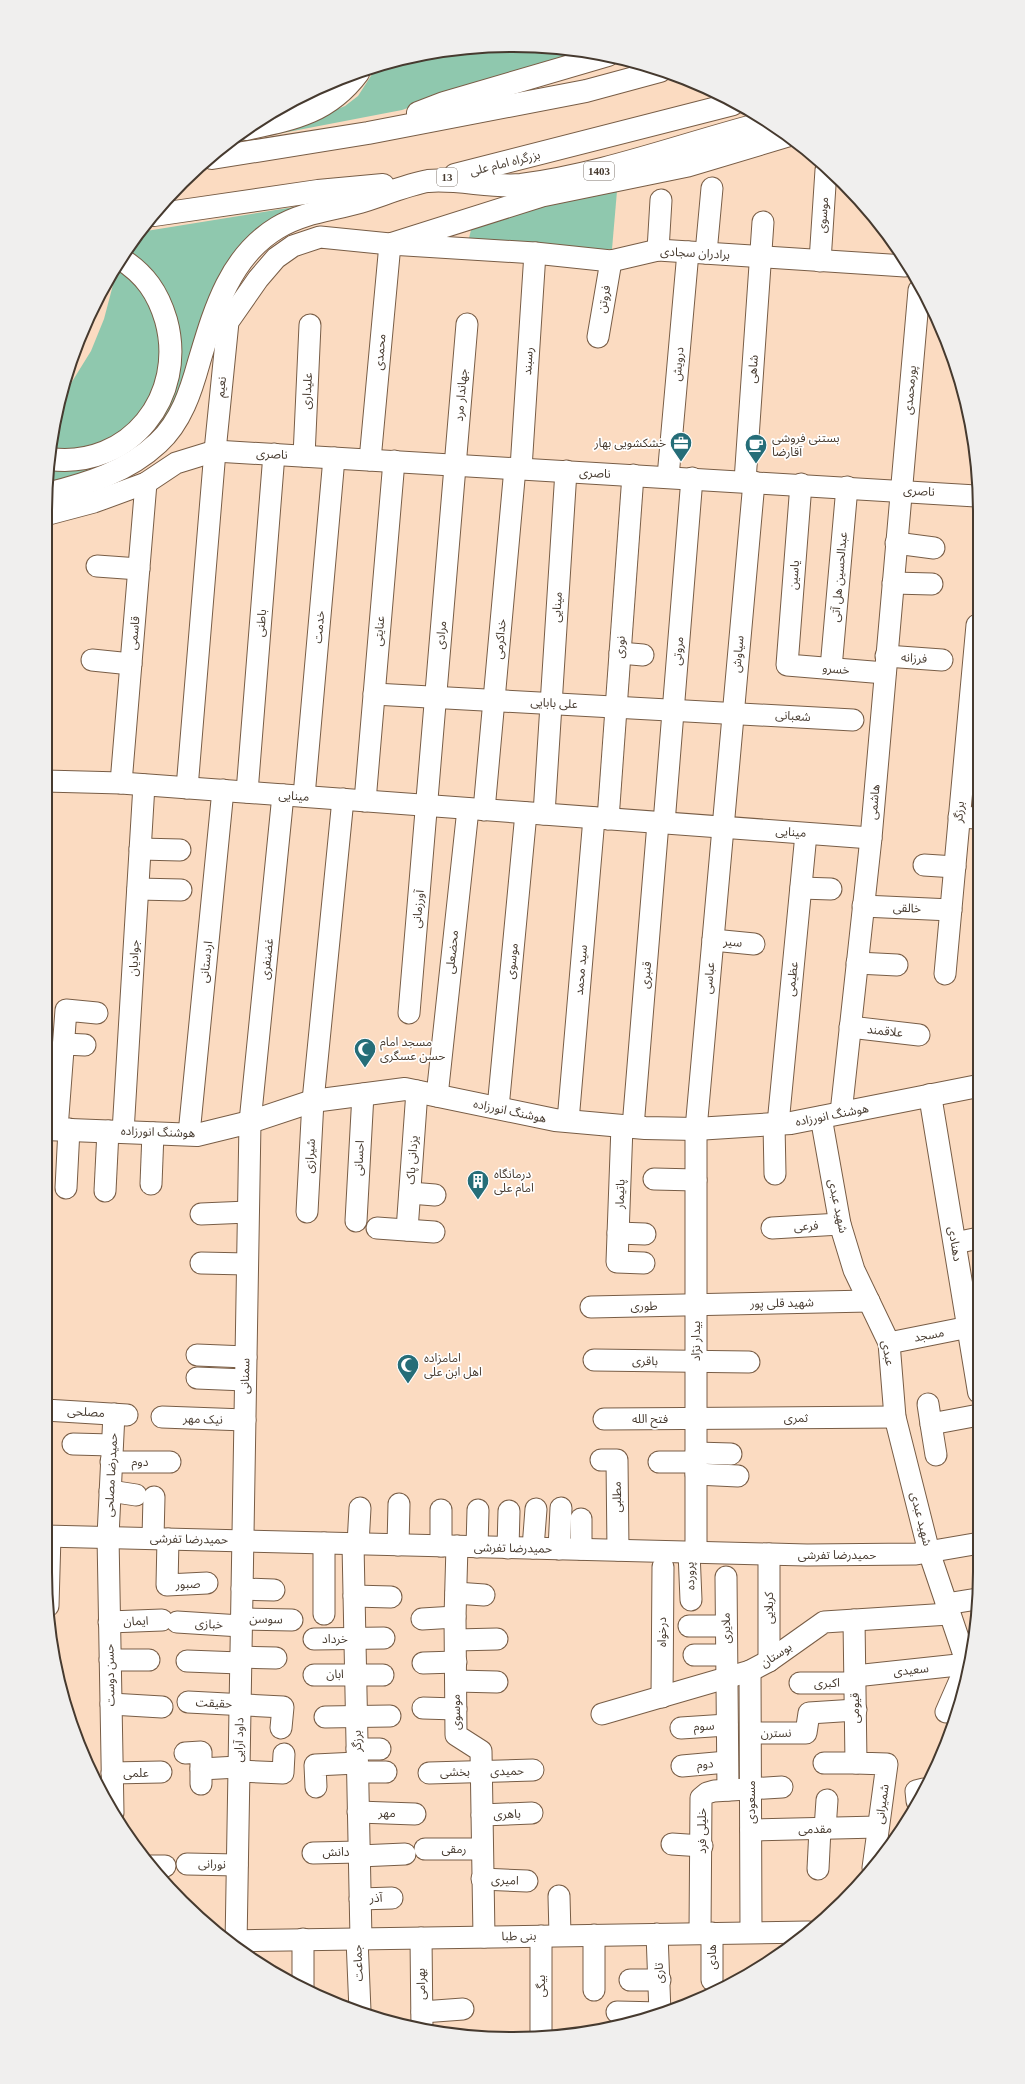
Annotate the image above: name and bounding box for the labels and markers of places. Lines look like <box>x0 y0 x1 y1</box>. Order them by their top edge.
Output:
office icon: خشکشویی بهار <box>668 430 694 463</box>
place label: بستنی فروشی آقارضا <box>772 431 840 459</box>
cafe icon: بستنی فروشی آقارضا <box>743 432 769 465</box>
place label: خشکشویی بهار <box>593 436 666 450</box>
place label: مسجد امام حسن عسگری <box>380 1035 445 1063</box>
mosque icon: مسجد امام حسن عسگری <box>352 1036 378 1069</box>
place label: درمانگاه امام علی <box>494 1167 534 1197</box>
building icon: درمانگاه امام علی <box>465 1168 491 1201</box>
place label: امامزاده اهل ابن علی <box>424 1351 482 1379</box>
mosque icon: امامزاده اهل ابن علی <box>395 1352 421 1385</box>

